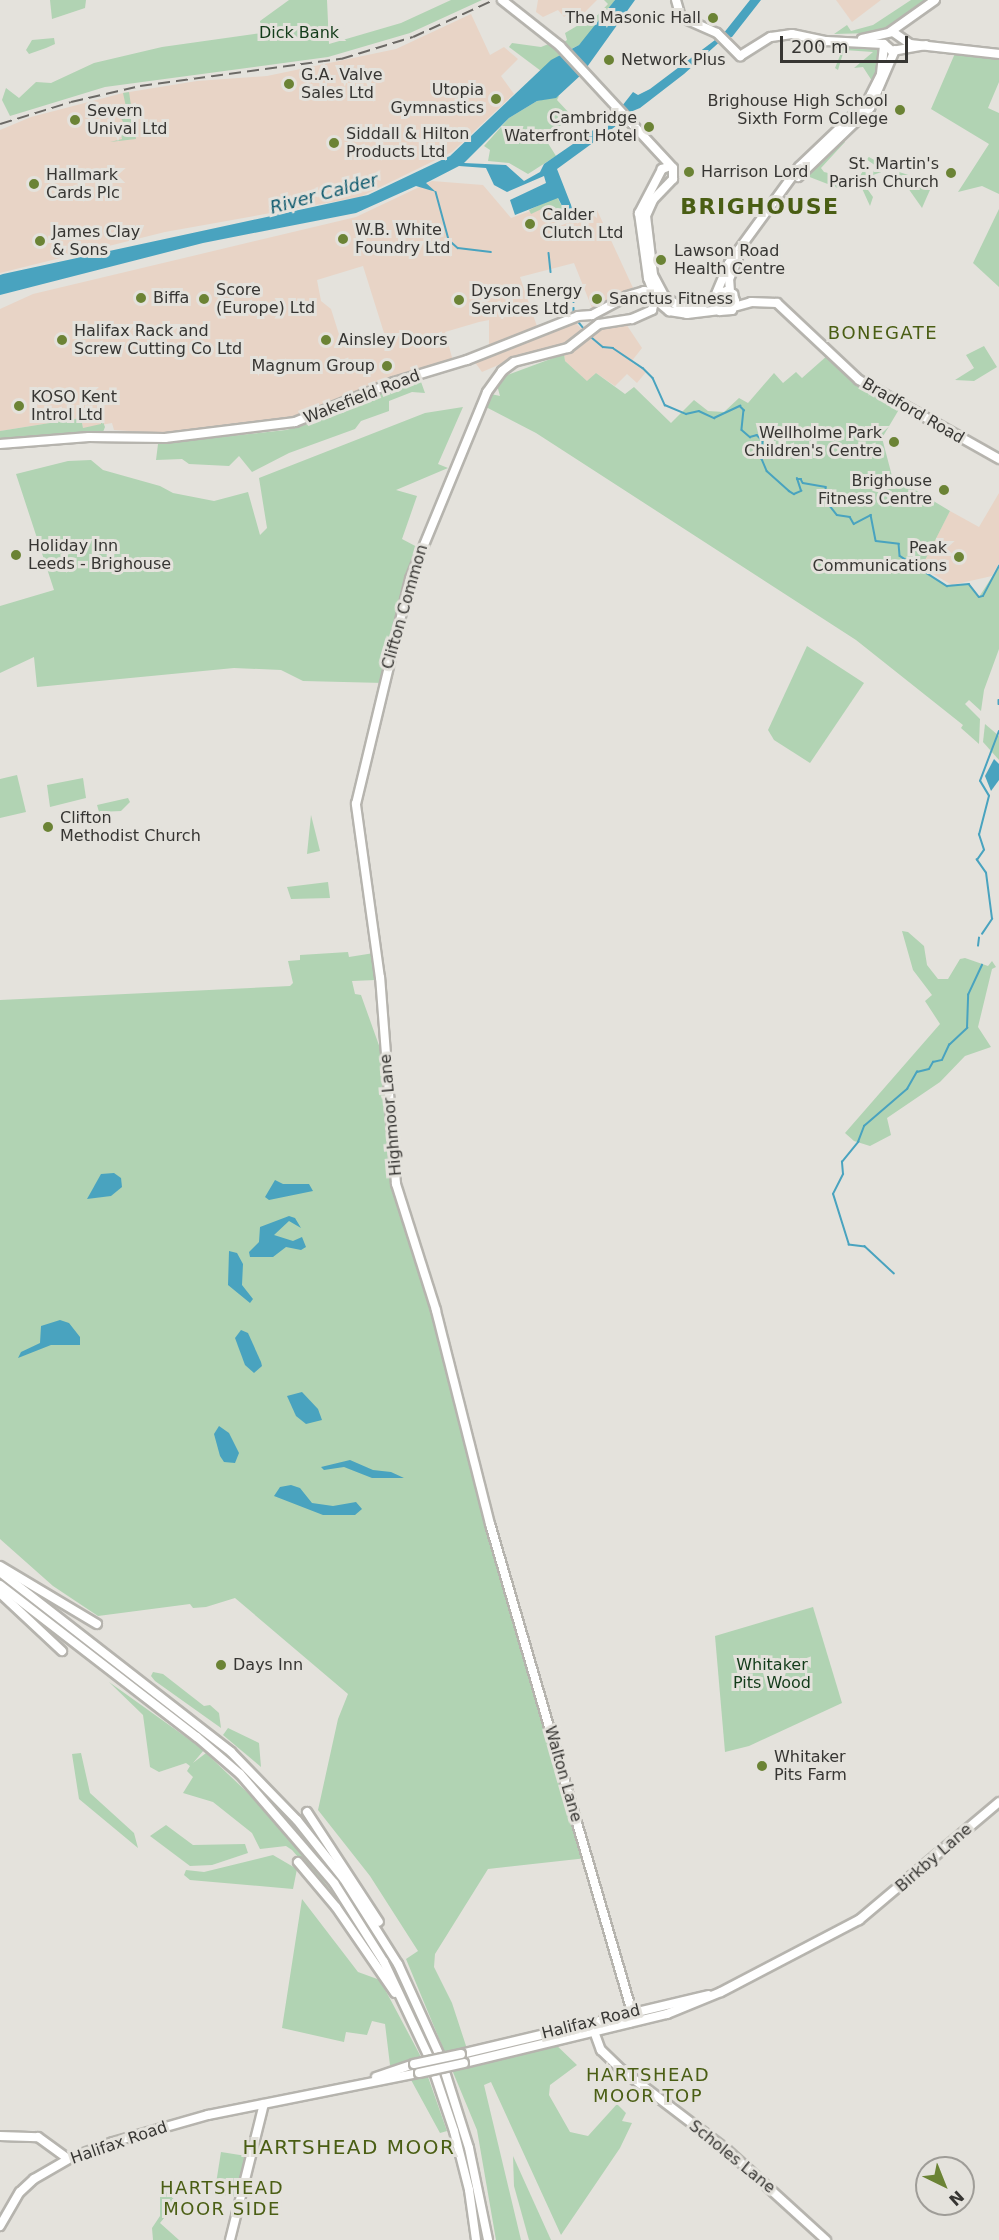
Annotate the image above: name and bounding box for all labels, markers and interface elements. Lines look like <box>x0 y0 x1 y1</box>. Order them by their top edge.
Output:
place label: The Masonic Hall <box>565 8 701 28</box>
marker: The Masonic Hall <box>706 11 720 25</box>
park label: Dick Bank <box>259 23 339 43</box>
scale bar <box>783 24 910 62</box>
text: 200 m <box>791 36 849 57</box>
place label: Network Plus <box>621 50 725 70</box>
marker: Network Plus <box>602 53 616 67</box>
place label: G.A. Valve Sales Ltd <box>301 65 383 103</box>
marker: G.A. Valve Sales Ltd <box>282 77 296 91</box>
place label: Utopia Gymnastics <box>390 80 484 118</box>
place label: Brighouse High School Sixth Form College <box>708 91 888 129</box>
marker: Utopia Gymnastics <box>489 92 503 106</box>
place label: Severn Unival Ltd <box>87 101 167 139</box>
marker: Brighouse High School Sixth Form College <box>893 103 907 117</box>
place label: Cambridge Waterfront Hotel <box>504 108 637 146</box>
marker: Severn Unival Ltd <box>68 113 82 127</box>
marker: Cambridge Waterfront Hotel <box>642 120 656 134</box>
place label: Siddall & Hilton Products Ltd <box>346 124 469 162</box>
marker: Siddall & Hilton Products Ltd <box>327 136 341 150</box>
place label: St. Martin's Parish Church <box>829 154 939 192</box>
place label: Harrison Lord <box>701 162 808 182</box>
place label: Hallmark Cards Plc <box>46 165 120 203</box>
marker: Harrison Lord <box>682 165 696 179</box>
marker: St. Martin's Parish Church <box>944 166 958 180</box>
water label: River Calder <box>268 169 380 219</box>
marker: Hallmark Cards Plc <box>27 177 41 191</box>
district label: BRIGHOUSE <box>680 194 840 220</box>
place label: Calder Clutch Ltd <box>542 205 623 243</box>
marker: Calder Clutch Ltd <box>523 217 537 231</box>
place label: W.B. White Foundry Ltd <box>355 220 450 258</box>
place label: James Clay & Sons <box>52 222 140 260</box>
marker: W.B. White Foundry Ltd <box>336 232 350 246</box>
marker: James Clay & Sons <box>33 234 47 248</box>
place label: Lawson Road Health Centre <box>674 241 785 279</box>
marker: Lawson Road Health Centre <box>652 251 670 269</box>
place label: Score (Europe) Ltd <box>216 280 315 318</box>
place label: Dyson Energy Services Ltd <box>471 281 582 319</box>
place label: Biffa <box>153 288 189 308</box>
place label: Sanctus Fitness <box>609 289 733 309</box>
marker: Biffa <box>134 291 148 305</box>
marker: Score (Europe) Ltd <box>197 292 211 306</box>
marker: Sanctus Fitness <box>590 292 604 306</box>
marker: Dyson Energy Services Ltd <box>452 293 466 307</box>
place label: Halifax Rack and Screw Cutting Co Ltd <box>74 321 242 359</box>
district label: BONEGATE <box>828 322 938 344</box>
place label: Ainsley Doors <box>338 330 448 350</box>
marker: Halifax Rack and Screw Cutting Co Ltd <box>55 333 69 347</box>
marker: Ainsley Doors <box>319 333 333 347</box>
place label: Magnum Group <box>252 356 375 376</box>
marker: Magnum Group <box>380 359 394 373</box>
street label: Wakefield Road <box>301 366 423 428</box>
street label: Bradford Road <box>859 374 967 448</box>
place label: KOSO Kent Introl Ltd <box>31 387 117 425</box>
marker: KOSO Kent Introl Ltd <box>12 399 26 413</box>
place label: Wellholme Park Children's Centre <box>744 423 882 461</box>
marker: Wellholme Park Children's Centre <box>887 435 901 449</box>
place label: Brighouse Fitness Centre <box>818 471 932 509</box>
marker: Brighouse Fitness Centre <box>937 483 951 497</box>
place label: Holiday Inn Leeds - Brighouse <box>28 536 171 574</box>
place label: Peak Communications <box>813 538 947 576</box>
street label: Clifton Common <box>378 542 432 672</box>
marker: Holiday Inn Leeds - Brighouse <box>9 548 23 562</box>
marker: Peak Communications <box>952 550 966 564</box>
place label: Clifton Methodist Church <box>60 808 201 846</box>
marker: Clifton Methodist Church <box>41 820 55 834</box>
street label: Highmoor Lane <box>376 1053 406 1177</box>
place label: Days Inn <box>233 1655 303 1675</box>
park label: Whitaker Pits Wood <box>733 1655 811 1693</box>
marker: Days Inn <box>214 1658 228 1672</box>
street label: Walton Lane <box>540 1724 586 1824</box>
place label: Whitaker Pits Farm <box>774 1747 847 1785</box>
marker: Whitaker Pits Farm <box>755 1759 769 1773</box>
street label: Birkby Lane <box>892 1820 976 1896</box>
street label: Halifax Road <box>540 2000 642 2044</box>
district label: HARTSHEAD MOOR TOP <box>586 2065 710 2108</box>
street label: Scholes Lane <box>685 2116 779 2198</box>
street label: Halifax Road <box>68 2118 170 2168</box>
district label: HARTSHEAD MOOR <box>243 2135 455 2159</box>
north arrow <box>915 2156 975 2216</box>
district label: HARTSHEAD MOOR SIDE <box>160 2178 284 2220</box>
text: N <box>945 2187 968 2210</box>

